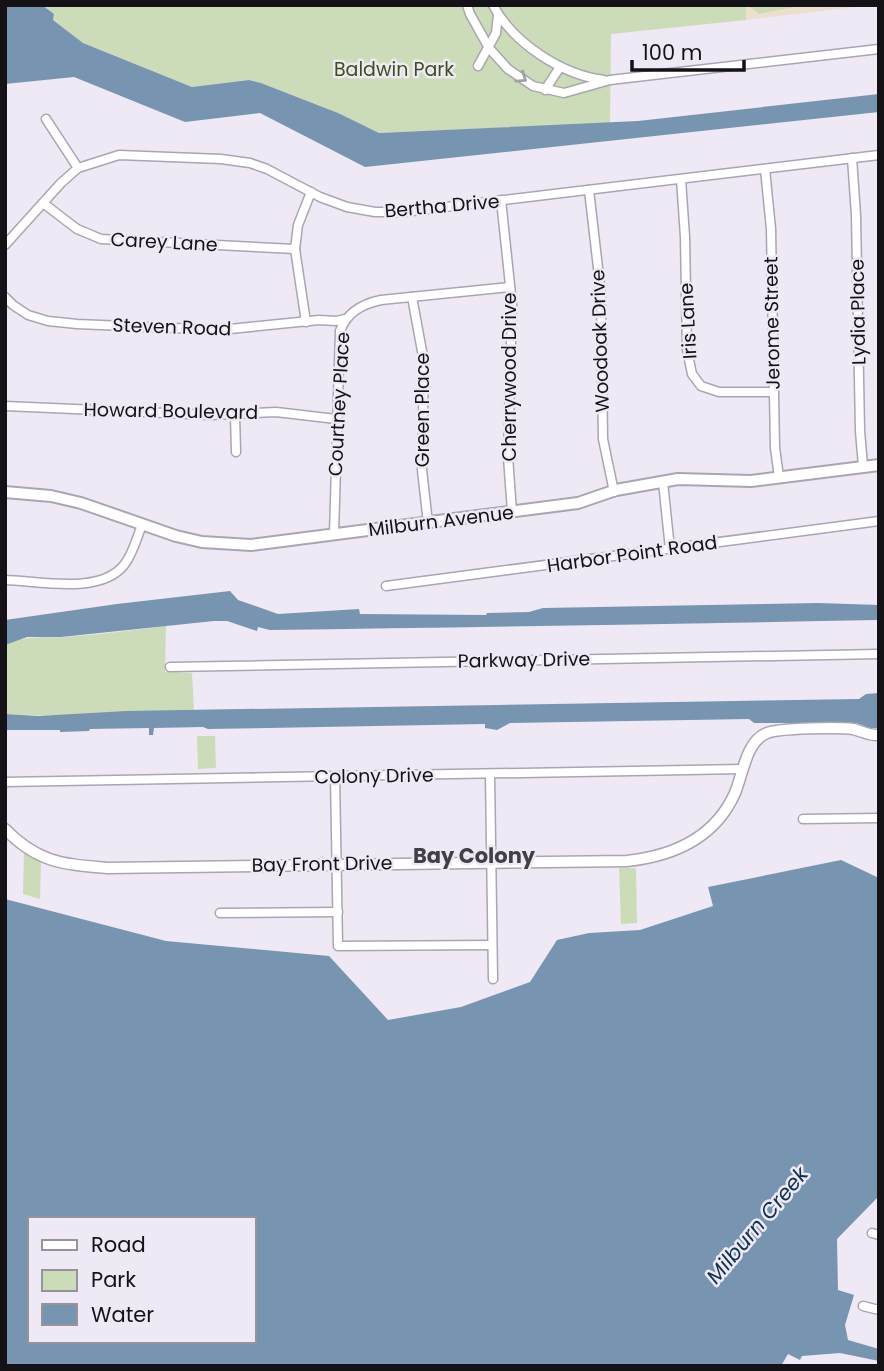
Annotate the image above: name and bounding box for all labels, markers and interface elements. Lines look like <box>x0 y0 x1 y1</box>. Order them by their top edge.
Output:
scale bar <box>632 28 744 72</box>
text: 100 m <box>642 38 702 67</box>
park label: Baldwin Park <box>334 56 454 83</box>
one-way arrow <box>514 70 527 83</box>
street label: Bertha Drive <box>383 188 501 224</box>
street label: Carey Lane <box>110 226 218 258</box>
street label: Jerome Street <box>757 256 787 390</box>
street label: Lydia Place <box>844 259 872 365</box>
street label: Woodoak Drive <box>584 269 616 413</box>
street label: Iris Lane <box>673 282 703 360</box>
street label: Cherrywood Drive <box>496 293 523 461</box>
street label: Steven Road <box>112 311 232 343</box>
street label: Courtney Place <box>322 331 356 477</box>
street label: Green Place <box>409 353 436 467</box>
street label: Howard Boulevard <box>83 396 259 426</box>
street label: Milburn Avenue <box>367 499 515 543</box>
street label: Harbor Point Road <box>545 529 719 579</box>
street label: Parkway Drive <box>458 645 590 675</box>
street label: Colony Drive <box>314 761 434 791</box>
district label: Bay Colony <box>413 841 536 870</box>
street label: Bay Front Drive <box>251 849 393 879</box>
water label: Milburn Creek <box>699 1159 815 1290</box>
legend <box>28 1217 256 1343</box>
text: Road <box>91 1230 146 1259</box>
text: Park <box>91 1265 136 1294</box>
text: Water <box>91 1300 154 1329</box>

